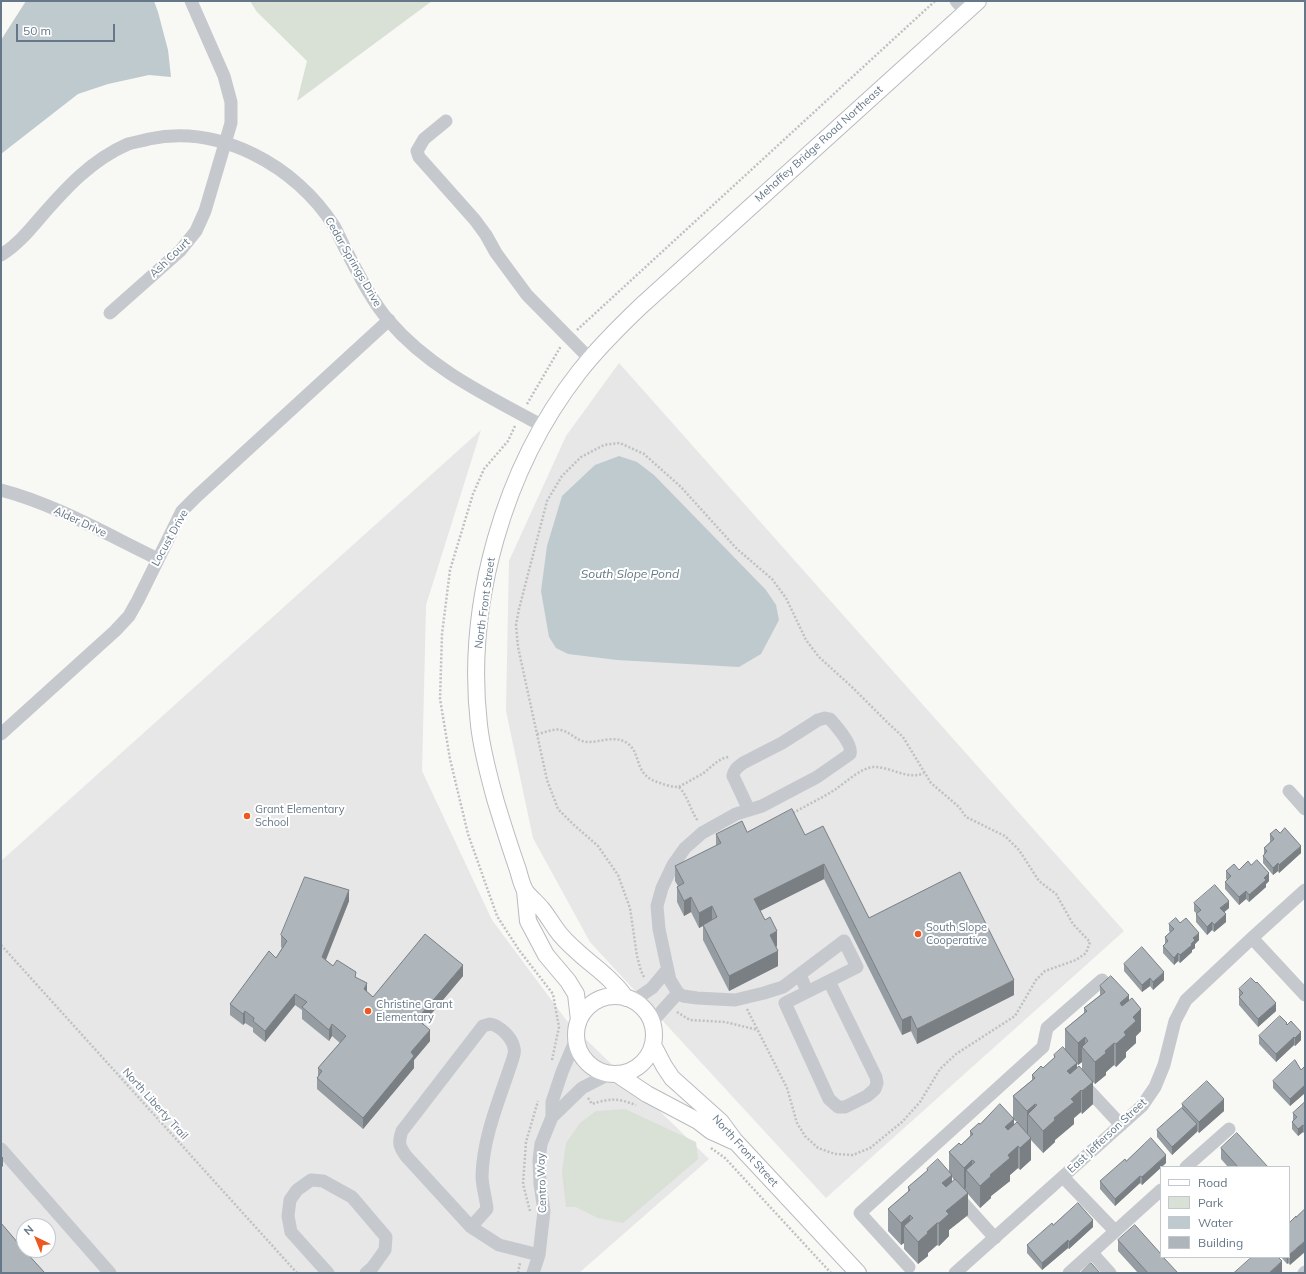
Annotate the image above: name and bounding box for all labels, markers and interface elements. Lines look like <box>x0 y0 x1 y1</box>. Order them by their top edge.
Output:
scale bar <box>18 16 117 42</box>
text: 50 m <box>23 23 51 38</box>
street label: Mehaffey Bridge Road Northeast <box>752 83 886 205</box>
street label: Cedar Springs Drive <box>322 215 384 309</box>
street label: Ash Court <box>147 236 193 280</box>
street label: Alder Drive <box>52 504 108 540</box>
street label: Locust Drive <box>149 507 191 569</box>
street label: North Front Street <box>472 557 498 649</box>
water label: South Slope Pond <box>581 567 679 581</box>
place label: Grant Elementary School <box>255 803 345 829</box>
marker: Grant Elementary School <box>242 811 252 821</box>
place label: South Slope Cooperative <box>926 921 987 947</box>
marker: South Slope Cooperative <box>913 929 923 939</box>
place label: Christine Grant Elementary <box>376 998 453 1024</box>
marker: Christine Grant Elementary <box>363 1006 373 1016</box>
street label: North Liberty Trail <box>119 1066 191 1142</box>
street label: East Jefferson Street <box>1065 1096 1149 1176</box>
street label: North Front Street <box>709 1112 781 1190</box>
street label: Centro Way <box>534 1153 550 1213</box>
legend <box>1160 1166 1290 1258</box>
text: Road <box>1198 1175 1227 1190</box>
text: Park <box>1198 1195 1223 1210</box>
text: Water <box>1198 1215 1233 1230</box>
north arrow <box>16 1218 56 1258</box>
text: N <box>21 1222 36 1238</box>
text: Building <box>1198 1235 1243 1250</box>

